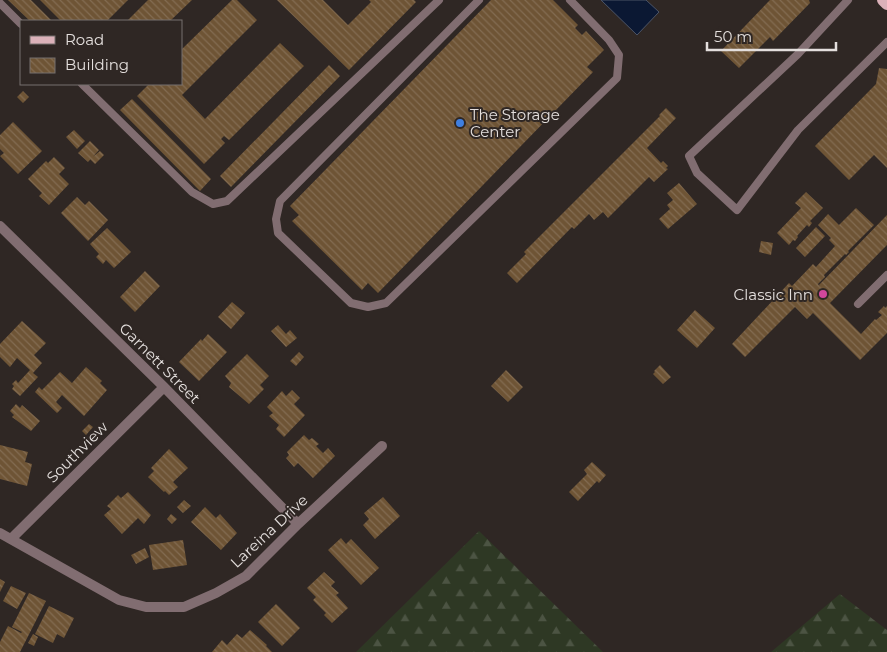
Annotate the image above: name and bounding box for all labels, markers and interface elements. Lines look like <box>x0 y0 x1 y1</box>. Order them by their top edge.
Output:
legend <box>20 20 182 85</box>
scale bar <box>707 20 836 52</box>
text: 50 m <box>714 27 752 46</box>
text: Road <box>65 30 104 49</box>
text: Building <box>65 55 129 74</box>
place label: The Storage Center <box>470 105 560 141</box>
marker: The Storage Center <box>454 117 466 129</box>
place label: Classic Inn <box>734 285 813 304</box>
marker: Classic Inn <box>817 288 829 300</box>
street label: Garnett Street <box>116 319 204 407</box>
street label: Southview <box>42 417 112 487</box>
street label: Lareina Drive <box>226 490 312 572</box>

